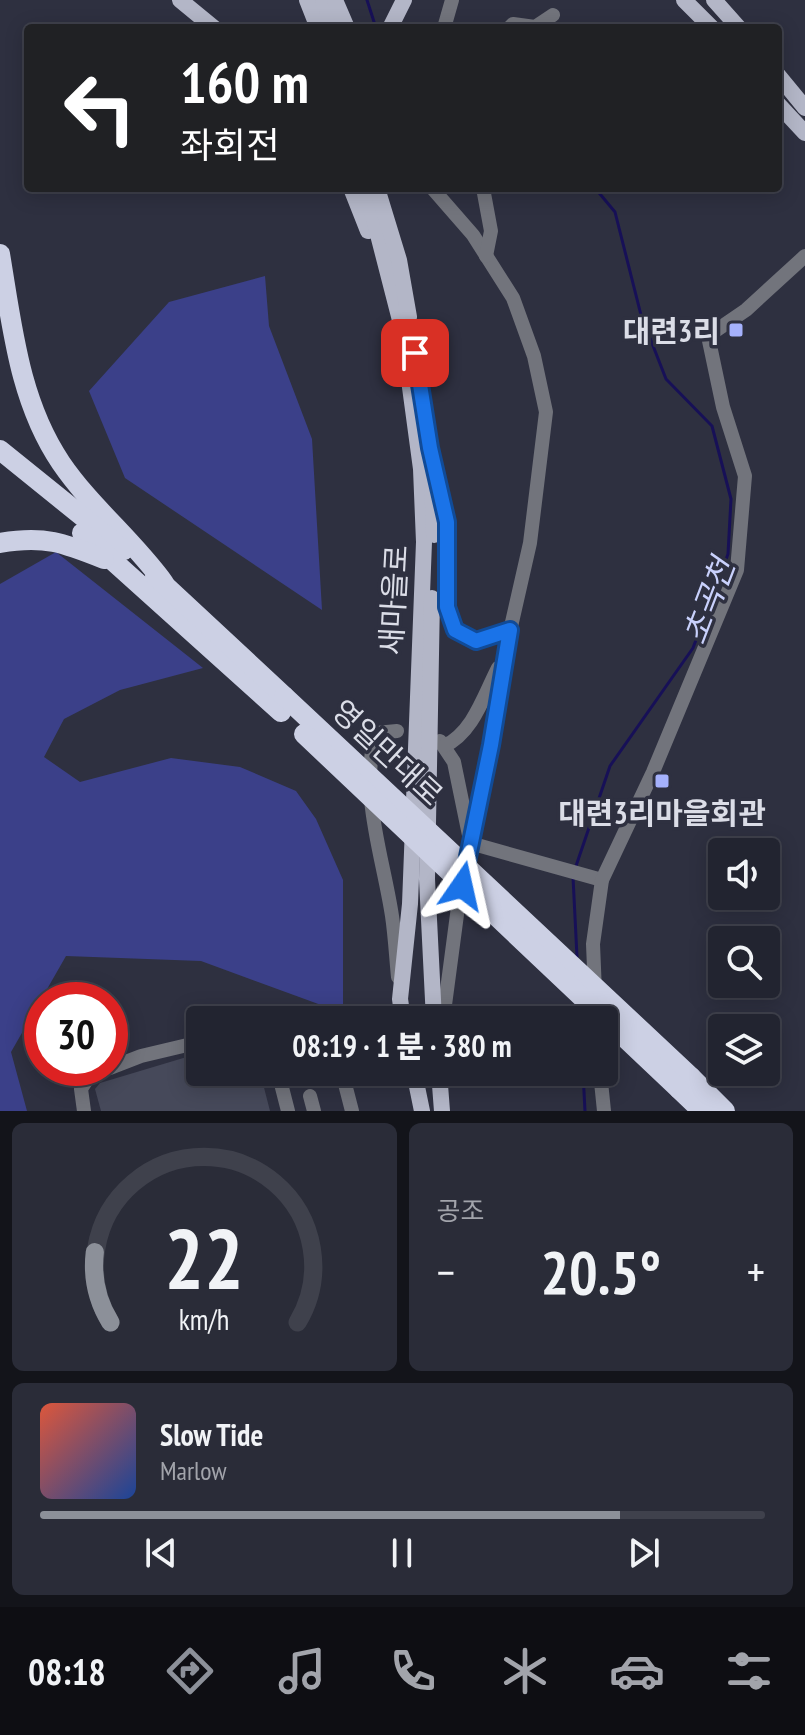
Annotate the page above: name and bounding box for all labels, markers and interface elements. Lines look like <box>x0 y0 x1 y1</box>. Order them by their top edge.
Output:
text: 160 m <box>180 46 309 118</box>
icon: left <box>48 56 152 160</box>
text: 좌회전 <box>180 121 279 168</box>
place label: 대련3리 <box>623 311 720 350</box>
pin <box>381 319 449 387</box>
marker: 대련3리 <box>727 321 745 339</box>
icon: arrive <box>393 331 437 375</box>
street label: 새마을로 <box>371 544 415 656</box>
water label: 초곡천 <box>673 549 745 650</box>
street label: 영일만대로 <box>324 691 452 813</box>
marker: 대련3리마을회관 <box>653 772 671 790</box>
place label: 대련3리마을회관 <box>558 793 766 832</box>
map controls <box>708 838 780 1086</box>
button: sound <box>708 838 780 910</box>
position arrow <box>420 844 504 928</box>
button: search <box>708 926 780 998</box>
speed limit sign: 30 <box>24 982 128 1086</box>
button: layers <box>708 1014 780 1086</box>
text: 08:19 · 1 분 · 380 m <box>292 1026 512 1065</box>
text: 공조 <box>437 1194 484 1227</box>
text: 22 <box>164 1204 244 1312</box>
text: 20.5° <box>540 1233 661 1311</box>
text: − <box>437 1243 455 1300</box>
text: + <box>747 1243 765 1300</box>
text: km/h <box>179 1301 230 1338</box>
text: Slow Tide <box>160 1415 263 1454</box>
text: Marlow <box>160 1454 226 1487</box>
icon: previous <box>139 1531 183 1575</box>
icon: pause <box>380 1531 424 1575</box>
icon: next <box>622 1531 666 1575</box>
icon: directions <box>162 1643 218 1699</box>
icon: music <box>274 1643 330 1699</box>
icon: phone <box>385 1643 441 1699</box>
icon: climate <box>497 1643 553 1699</box>
icon: car <box>609 1643 665 1699</box>
icon: filters <box>721 1643 777 1699</box>
text: 08:18 <box>28 1648 106 1695</box>

